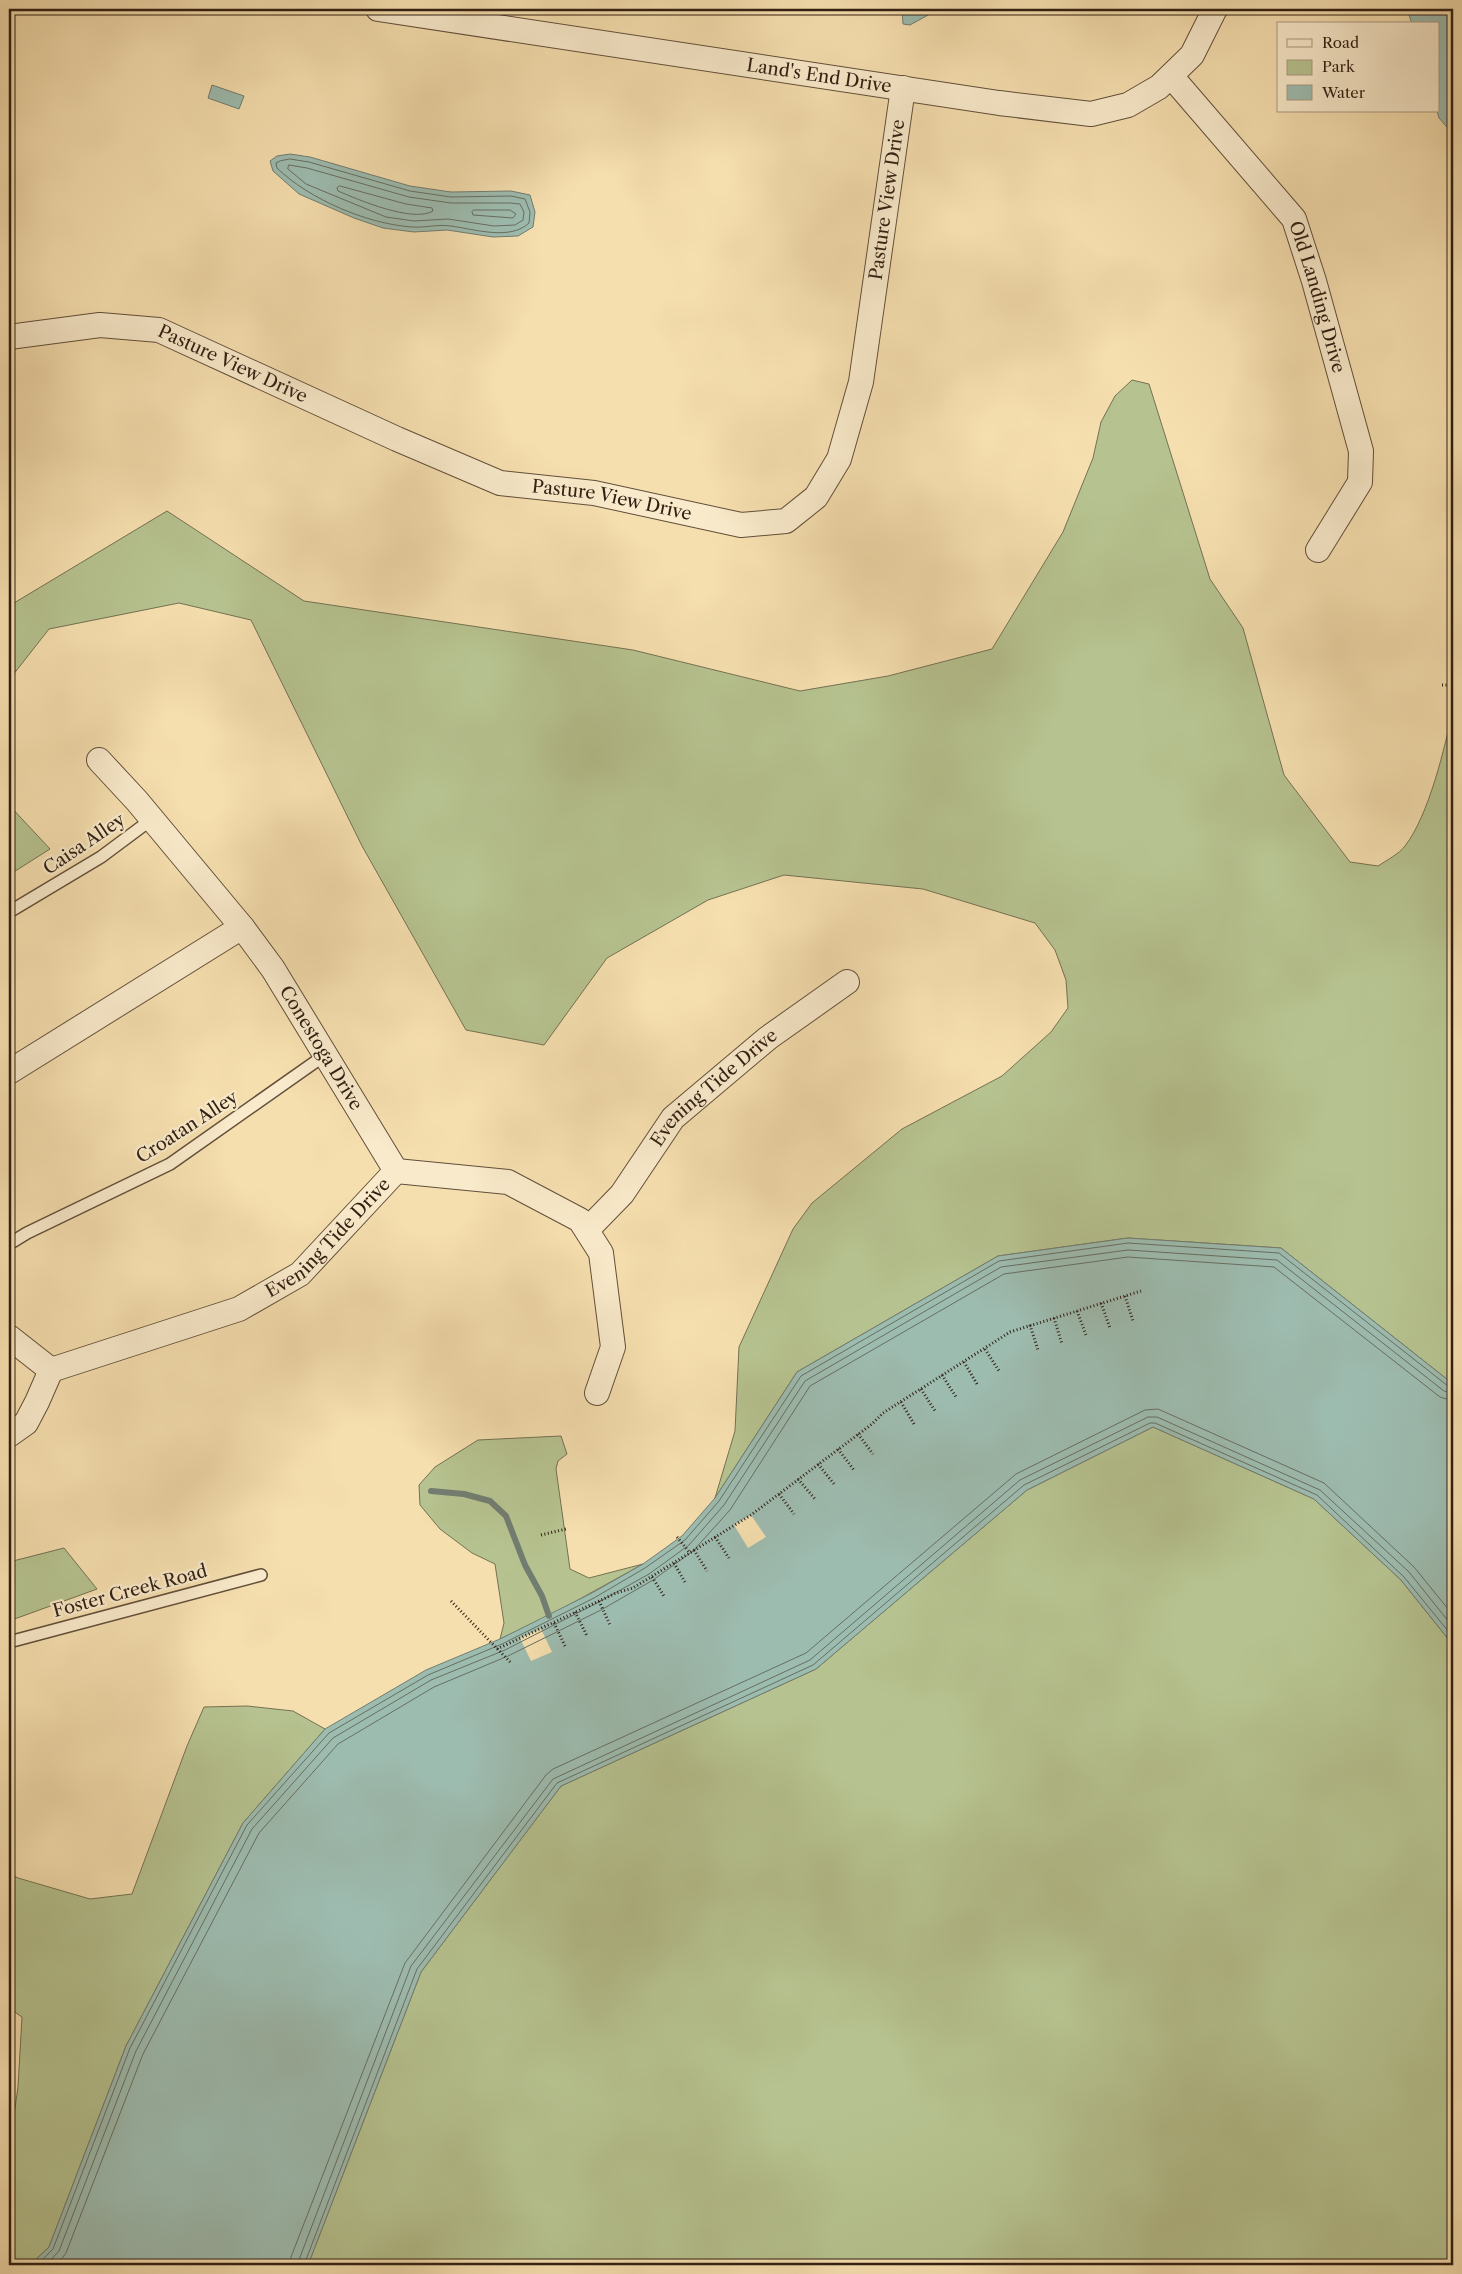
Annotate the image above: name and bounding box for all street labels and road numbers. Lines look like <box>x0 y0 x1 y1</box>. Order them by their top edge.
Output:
street label: Land's End Drive <box>745 54 893 98</box>
street label: Pasture View Drive <box>865 118 909 282</box>
street label: Old Landing Drive <box>1284 218 1350 375</box>
street label: Pasture View Drive <box>154 320 311 407</box>
street label: Pasture View Drive <box>531 475 694 525</box>
street label: Caisa Alley <box>39 808 130 879</box>
street label: Conestoga Drive <box>275 982 367 1114</box>
street label: Evening Tide Drive <box>646 1024 781 1151</box>
street label: Croatan Alley <box>132 1085 243 1168</box>
street label: Evening Tide Drive <box>262 1174 395 1302</box>
street label: Foster Creek Road <box>50 1560 210 1622</box>

